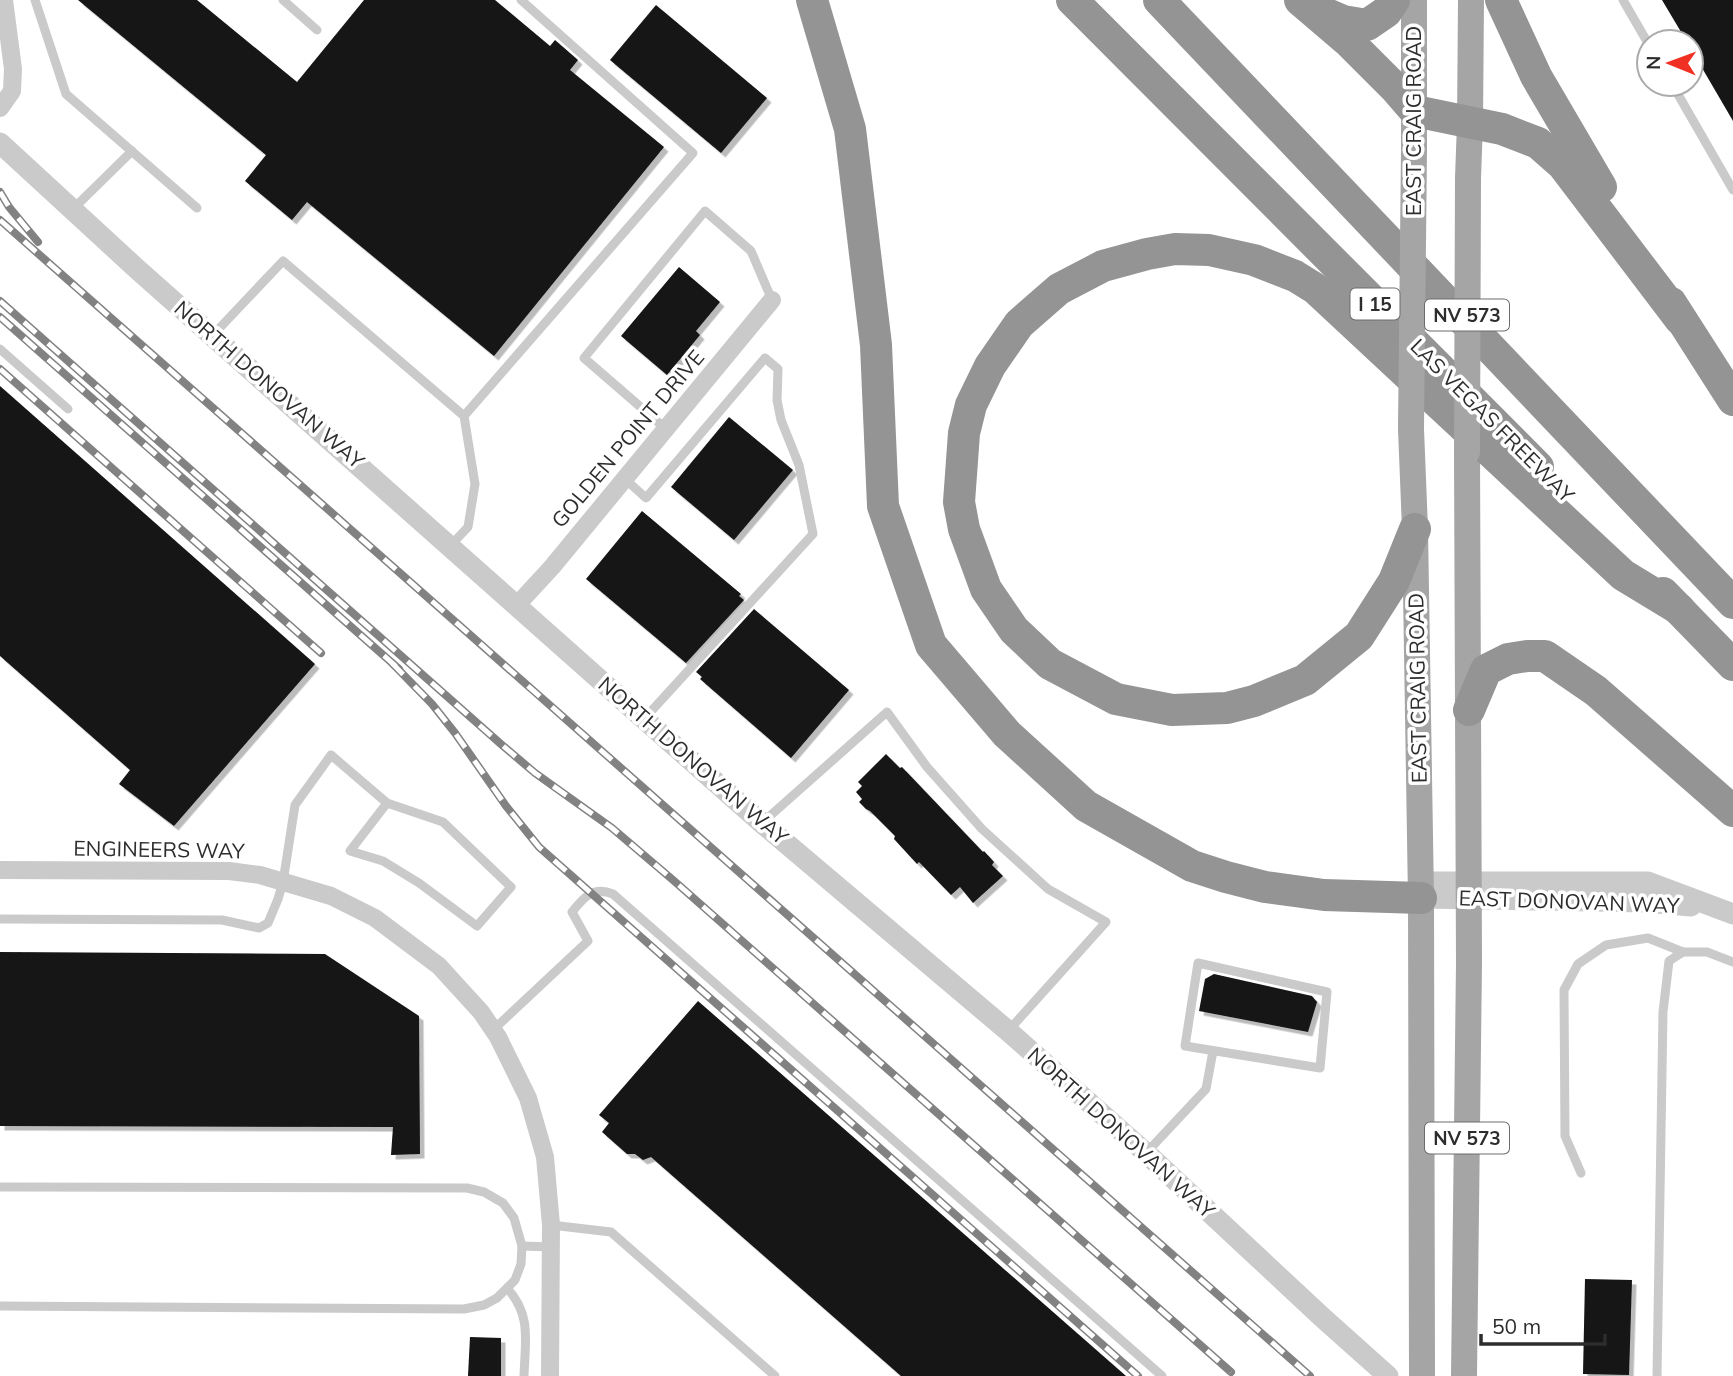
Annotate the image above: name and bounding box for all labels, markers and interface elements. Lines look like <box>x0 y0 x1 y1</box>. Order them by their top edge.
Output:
street label: EAST CRAIG ROAD <box>1400 26 1426 216</box>
north arrow <box>1635 28 1705 98</box>
text: N <box>1641 55 1665 70</box>
road number: I 15 <box>1350 288 1400 320</box>
street label: NORTH DONOVAN WAY <box>169 295 370 474</box>
road number: NV 573 <box>1425 300 1509 330</box>
street label: LAS VEGAS FREEWAY <box>1405 333 1580 508</box>
street label: GOLDEN POINT DRIVE <box>545 344 709 532</box>
street label: EAST CRAIG ROAD <box>1402 593 1432 783</box>
street label: NORTH DONOVAN WAY <box>593 671 794 850</box>
street label: ENGINEERS WAY <box>73 835 245 863</box>
street label: EAST DONOVAN WAY <box>1458 884 1680 918</box>
street label: NORTH DONOVAN WAY <box>1023 1041 1221 1223</box>
road number: NV 573 <box>1425 1122 1509 1154</box>
scale bar <box>1481 1302 1605 1346</box>
text: 50 m <box>1492 1313 1541 1339</box>

